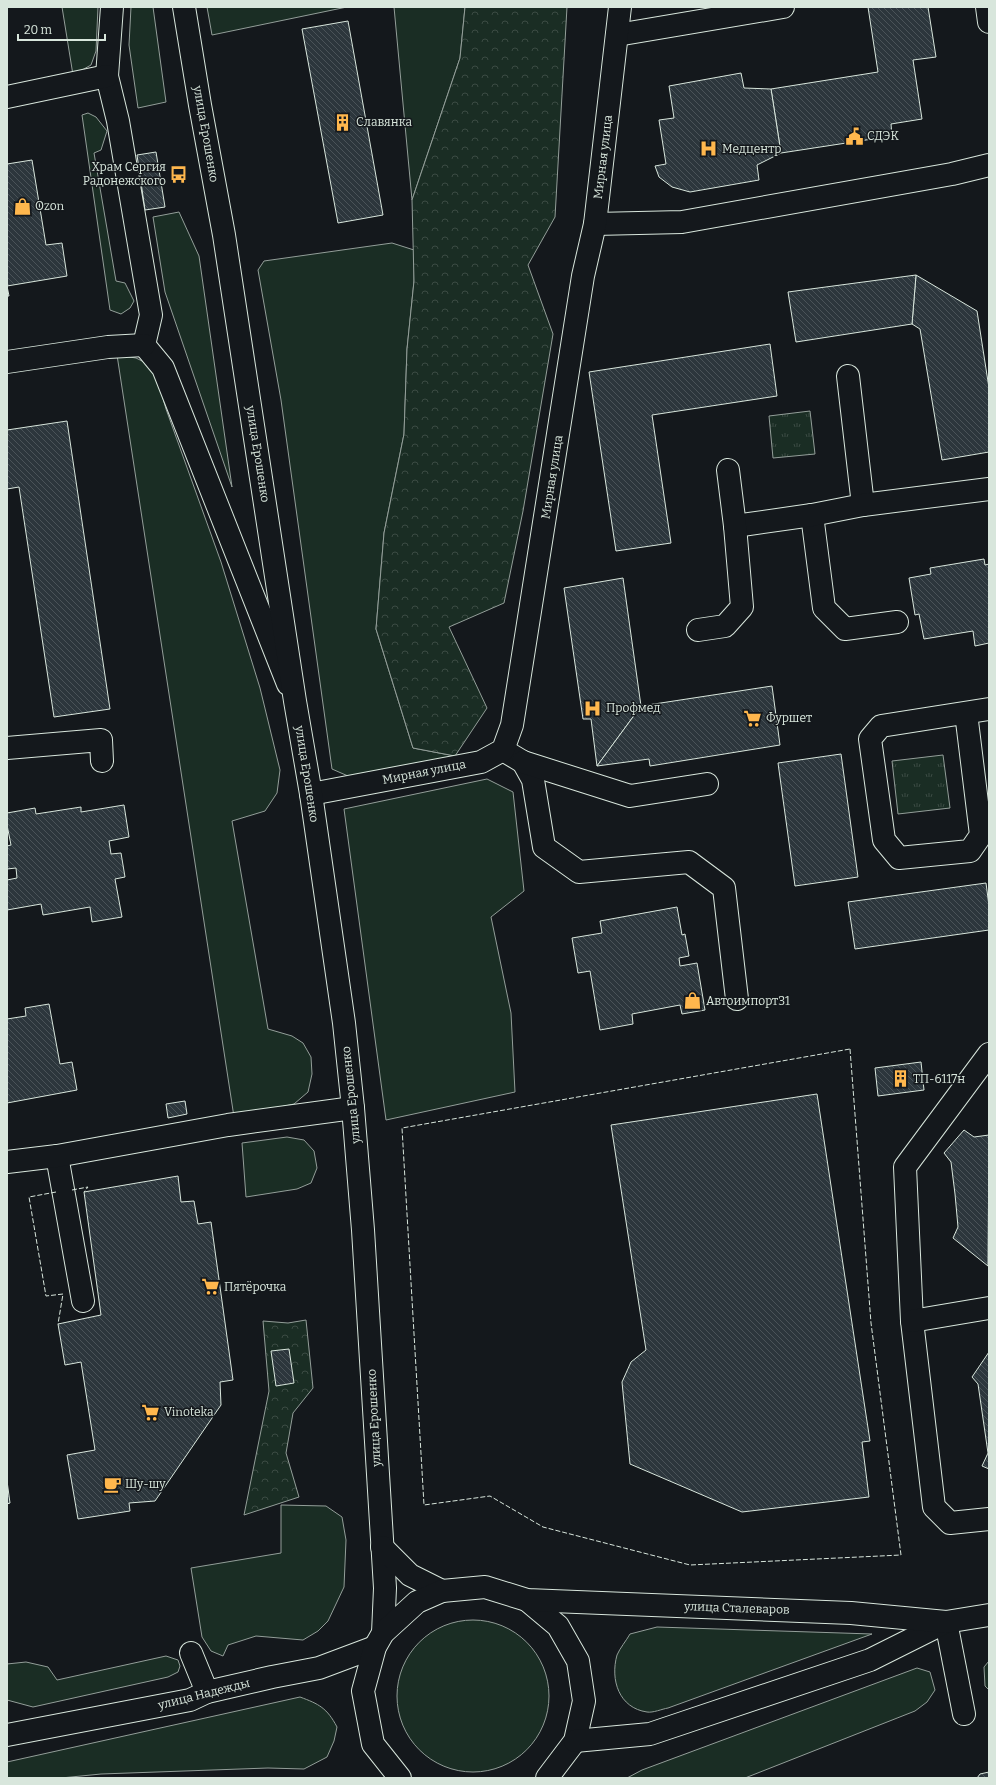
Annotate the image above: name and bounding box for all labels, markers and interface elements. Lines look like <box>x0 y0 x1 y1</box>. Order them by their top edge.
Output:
scale bar <box>18 16 105 42</box>
text: 20 m <box>24 23 53 37</box>
street label: улица Ерошенко <box>190 84 221 183</box>
building icon: Славянка <box>333 112 353 132</box>
street label: Мирная улица <box>591 114 615 200</box>
place label: Славянка <box>356 115 412 129</box>
public building icon: СДЭК <box>844 126 864 146</box>
place label: СДЭК <box>867 129 899 143</box>
hospital icon: Медцентр <box>699 139 719 159</box>
place label: Медцентр <box>722 142 781 156</box>
place label: Храм Сергия Радонежского <box>83 160 166 188</box>
bus stop icon: Храм Сергия Радонежского <box>169 164 189 184</box>
shop icon: Ozon <box>12 196 32 216</box>
place label: Ozon <box>35 199 65 213</box>
street label: улица Ерошенко <box>243 404 273 503</box>
street label: Мирная улица <box>538 434 566 520</box>
hospital icon: Профмед <box>583 698 603 718</box>
place label: Профмед <box>606 701 660 715</box>
supermarket icon: Фуршет <box>743 708 763 728</box>
place label: Фуршет <box>766 711 812 725</box>
street label: улица Ерошенко <box>292 724 322 823</box>
street label: Мирная улица <box>381 757 467 787</box>
shop icon: Автоимпорт31 <box>683 991 703 1011</box>
place label: Автоимпорт31 <box>706 994 790 1008</box>
street label: улица Ерошенко <box>339 1046 363 1145</box>
building icon: ТП-6117н <box>890 1069 910 1089</box>
place label: ТП-6117н <box>913 1072 965 1086</box>
supermarket icon: Пятёрочка <box>201 1277 221 1297</box>
place label: Пятёрочка <box>224 1280 287 1294</box>
street label: улица Ерошенко <box>364 1369 384 1468</box>
supermarket icon: Vinoteka <box>141 1402 161 1422</box>
place label: Vinoteka <box>164 1405 214 1419</box>
cafe icon: Шу-шу <box>102 1474 122 1494</box>
place label: Шу-шу <box>125 1477 166 1491</box>
street label: улица Сталеваров <box>683 1599 790 1617</box>
street label: улица Надежды <box>156 1676 252 1712</box>

